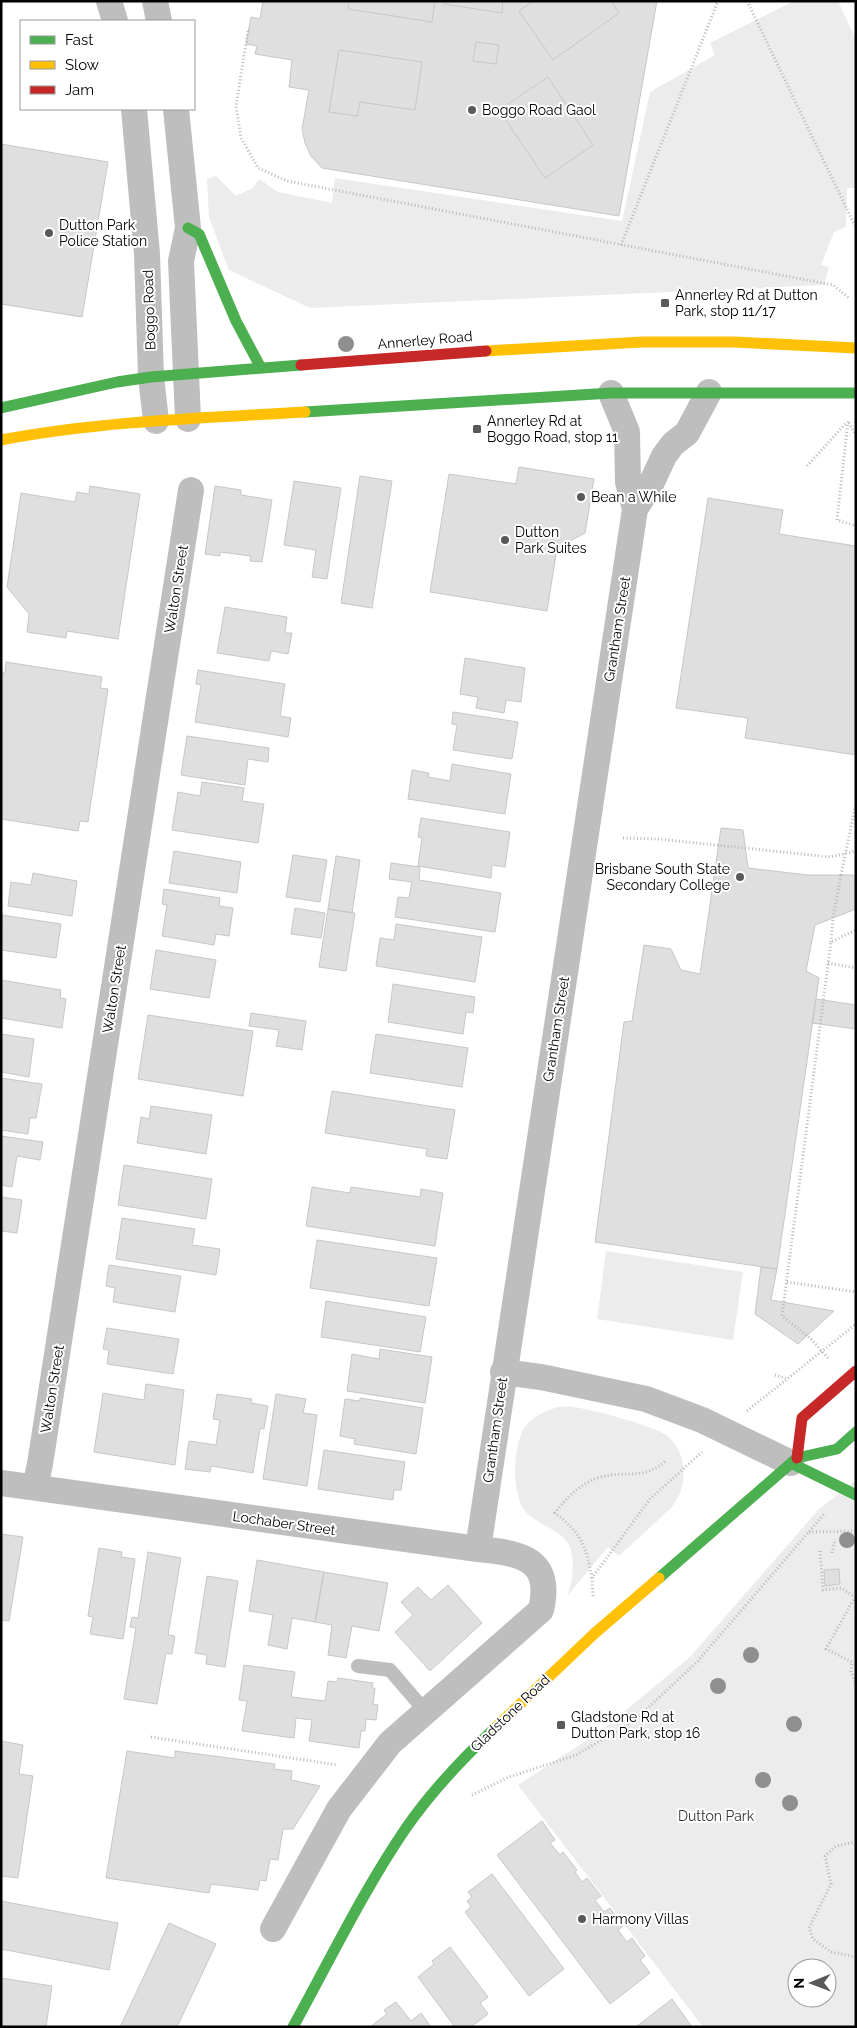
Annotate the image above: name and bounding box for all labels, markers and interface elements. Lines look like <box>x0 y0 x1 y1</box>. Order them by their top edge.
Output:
legend <box>20 20 195 110</box>
text: Fast <box>65 31 93 49</box>
text: Slow <box>65 56 99 74</box>
text: Jam <box>65 81 94 99</box>
place label: Boggo Road Gaol <box>482 102 596 118</box>
marker: Boggo Road Gaol <box>466 104 478 116</box>
place label: Dutton Park Police Station <box>59 217 147 249</box>
marker: Dutton Park Police Station <box>43 227 55 239</box>
street label: Boggo Road <box>140 270 158 350</box>
place label: Annerley Rd at Dutton Park, stop 11/17 <box>675 287 818 319</box>
marker: Annerley Rd at Dutton Park, stop 11/17 <box>659 297 671 309</box>
street label: Annerley Road <box>377 328 473 352</box>
place label: Annerley Rd at Boggo Road, stop 11 <box>487 413 618 445</box>
marker: Annerley Rd at Boggo Road, stop 11 <box>471 423 483 435</box>
place label: Bean a While <box>591 489 677 505</box>
marker: Bean a While <box>575 491 587 503</box>
place label: Dutton Park Suites <box>515 524 587 556</box>
marker: Dutton Park Suites <box>499 534 511 546</box>
street label: Walton Street <box>161 544 191 634</box>
street label: Grantham Street <box>601 575 633 683</box>
place label: Brisbane South State Secondary College <box>595 861 730 893</box>
marker: Brisbane South State Secondary College <box>734 871 746 883</box>
street label: Walton Street <box>99 944 129 1034</box>
street label: Grantham Street <box>540 975 572 1083</box>
street label: Walton Street <box>37 1344 67 1434</box>
street label: Grantham Street <box>480 1376 510 1484</box>
street label: Lochaber Street <box>232 1508 337 1538</box>
street label: Gladstone Road <box>467 1671 553 1755</box>
place label: Gladstone Rd at Dutton Park, stop 16 <box>571 1709 700 1741</box>
marker: Gladstone Rd at Dutton Park, stop 16 <box>555 1719 567 1731</box>
park label: Dutton Park <box>678 1808 755 1824</box>
place label: Harmony Villas <box>592 1911 689 1927</box>
marker: Harmony Villas <box>576 1913 588 1925</box>
north arrow <box>787 1958 837 2008</box>
text: N <box>791 1978 807 1989</box>

